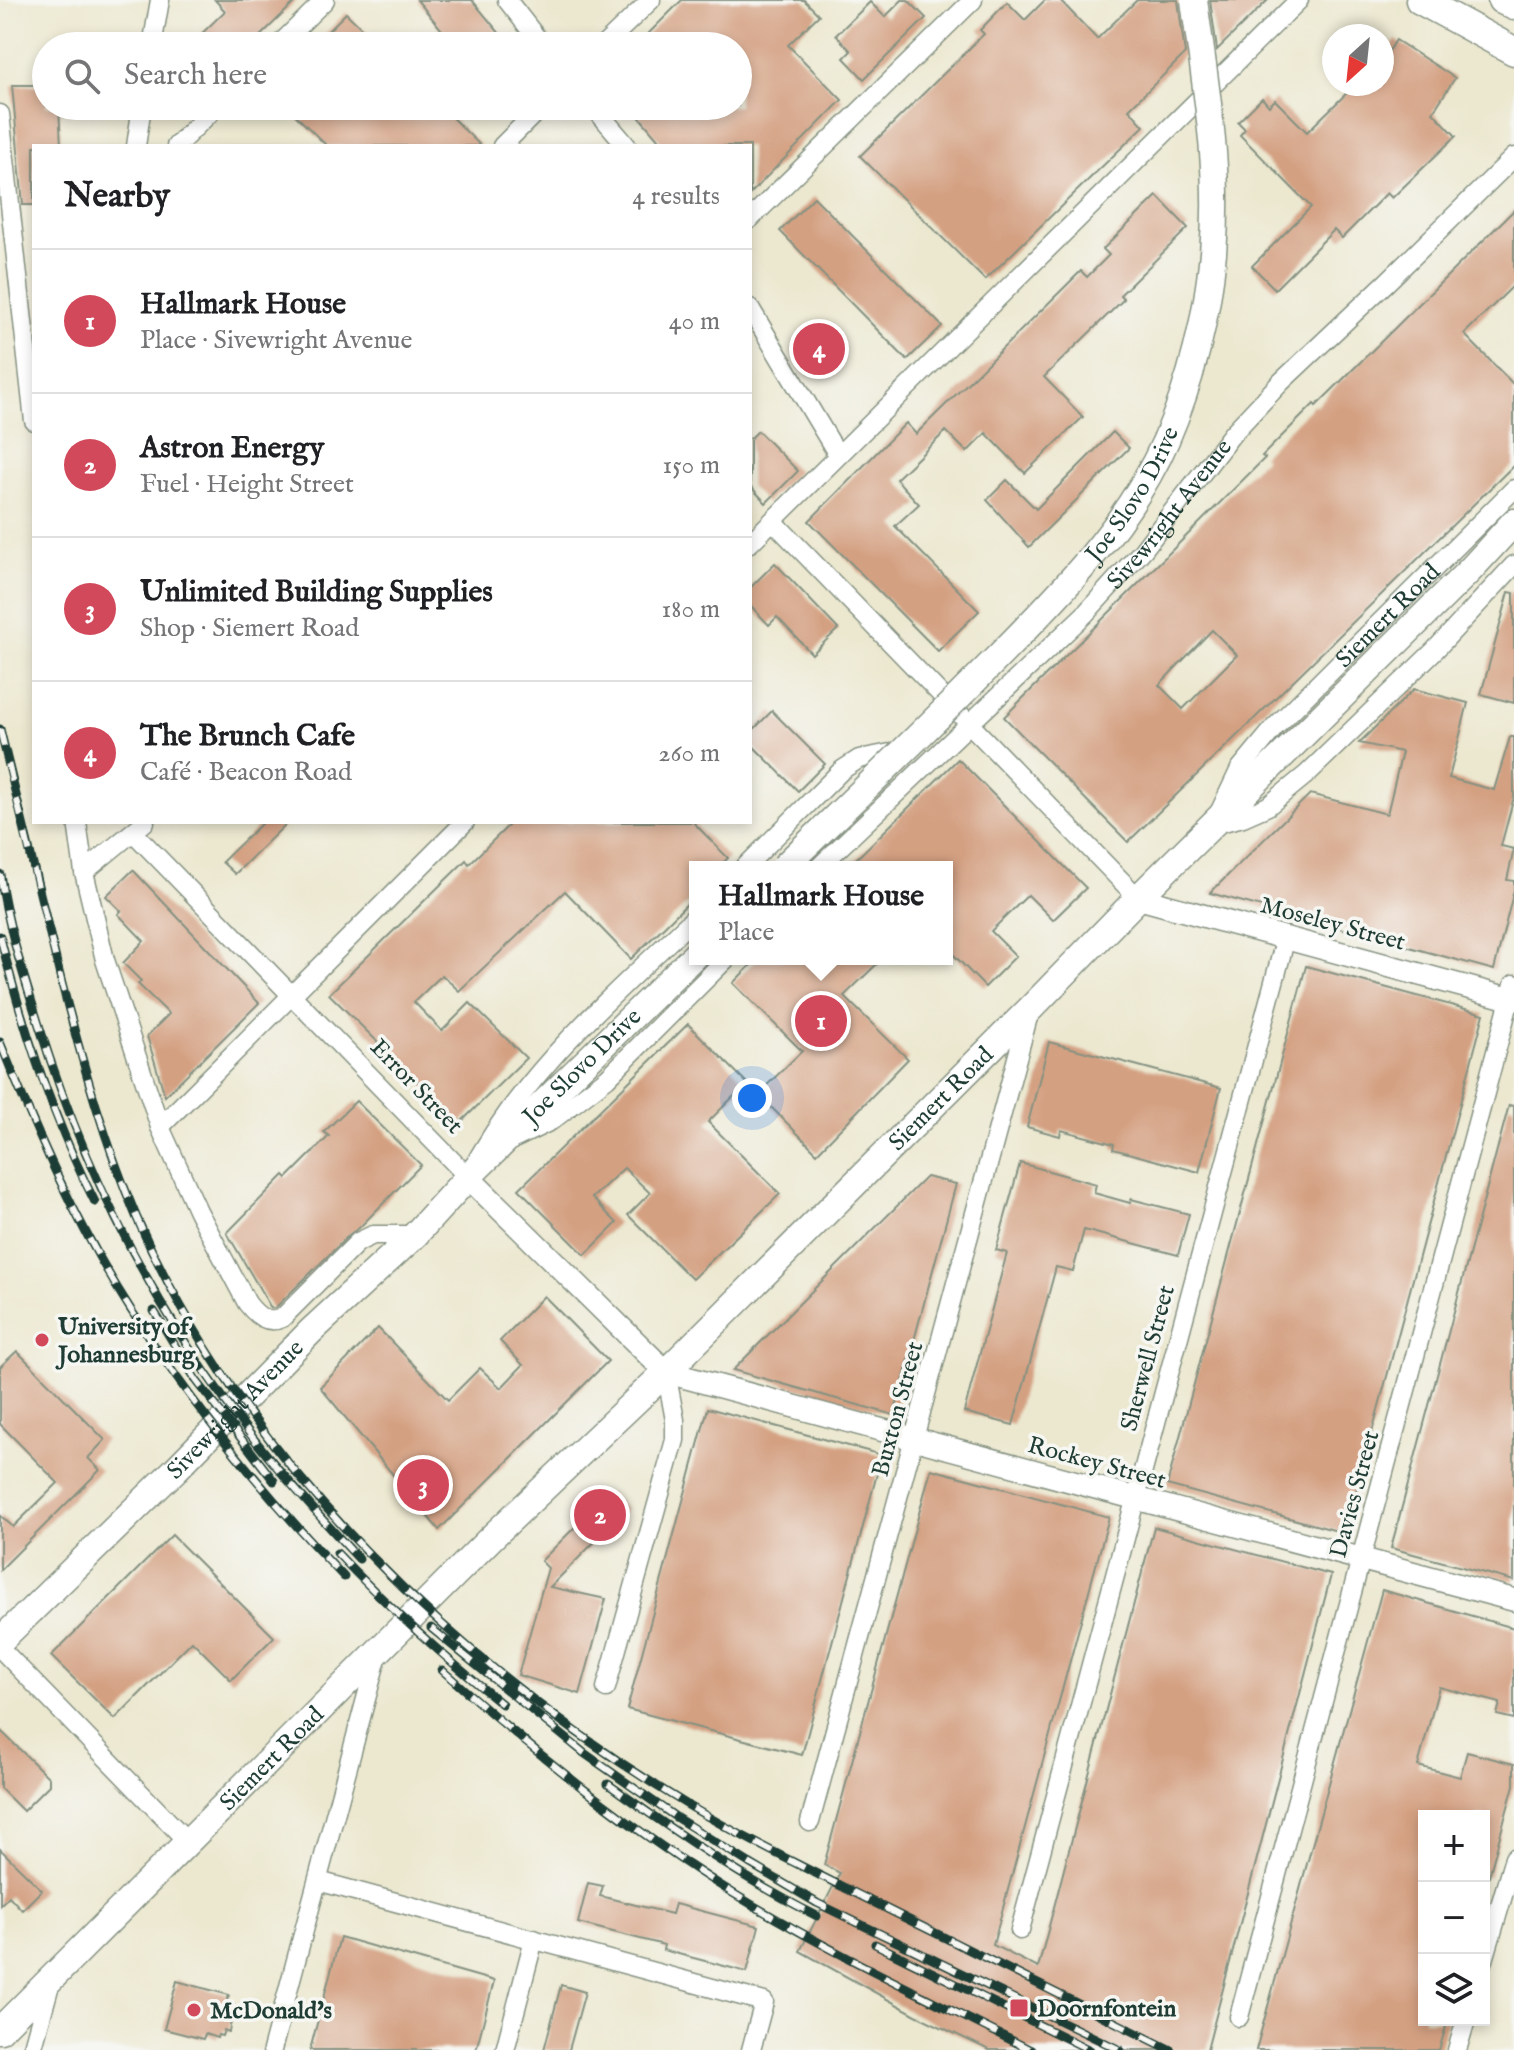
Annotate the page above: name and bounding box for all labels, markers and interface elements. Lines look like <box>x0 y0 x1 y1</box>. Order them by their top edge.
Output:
north arrow <box>1322 24 1394 96</box>
search box <box>32 32 752 120</box>
icon: search <box>60 54 104 98</box>
text: Search here <box>124 57 267 95</box>
text: Nearby <box>64 175 170 218</box>
text: 4 results <box>632 180 720 213</box>
text: Hallmark House <box>140 286 346 324</box>
text: 1 <box>85 305 95 338</box>
text: 40 m <box>669 305 720 338</box>
pin: 4 <box>793 319 845 379</box>
text: Place · Sivewright Avenue <box>140 324 413 357</box>
street label: Joe Slovo Drive <box>1077 422 1187 571</box>
text: Astron Energy <box>140 430 324 468</box>
street label: Sivewright Avenue <box>1101 433 1240 597</box>
text: 2 <box>84 449 96 482</box>
text: 150 m <box>662 449 720 482</box>
text: Fuel · Height Street <box>140 468 354 501</box>
street label: Siemert Road <box>1329 557 1448 675</box>
text: Unlimited Building Supplies <box>140 574 493 612</box>
text: 3 <box>85 593 95 626</box>
text: 180 m <box>662 593 720 626</box>
text: Shop · Siemert Road <box>140 612 359 645</box>
text: The Brunch Cafe <box>140 718 355 756</box>
text: 4 <box>84 737 96 770</box>
text: 260 m <box>658 737 720 770</box>
text: Café · Beacon Road <box>140 756 352 789</box>
popup <box>689 861 953 965</box>
text: Hallmark House <box>718 878 924 916</box>
street label: Moseley Street <box>1257 890 1409 959</box>
text: Place <box>718 916 774 949</box>
pin: 1 <box>795 991 847 1051</box>
street label: Joe Slovo Drive <box>514 1002 649 1134</box>
street label: Error Street <box>363 1033 469 1141</box>
street label: Siemert Road <box>883 1040 1001 1158</box>
your location <box>732 1078 772 1118</box>
street label: Sherwell Street <box>1114 1282 1183 1435</box>
place label: University of Johannesburg <box>55 1312 196 1371</box>
marker: University of Johannesburg <box>33 1331 51 1349</box>
street label: Sivewright Avenue <box>161 1334 311 1487</box>
street label: Buxton Street <box>866 1338 931 1480</box>
street label: Davies Street <box>1324 1427 1387 1562</box>
street label: Rockey Street <box>1024 1430 1169 1497</box>
pin: 3 <box>397 1455 449 1515</box>
pin: 2 <box>574 1485 626 1545</box>
street label: Siemert Road <box>213 1700 331 1818</box>
map controls <box>1418 1810 1490 2026</box>
button: + <box>1418 1810 1490 1882</box>
button: − <box>1418 1882 1490 1954</box>
button: layers <box>1418 1954 1490 2026</box>
place label: Doornfontein <box>1037 1994 1176 2025</box>
place label: McDonald's <box>210 1996 333 2027</box>
marker: Doornfontein <box>1008 1997 1030 2019</box>
marker: McDonald's <box>185 2001 203 2019</box>

